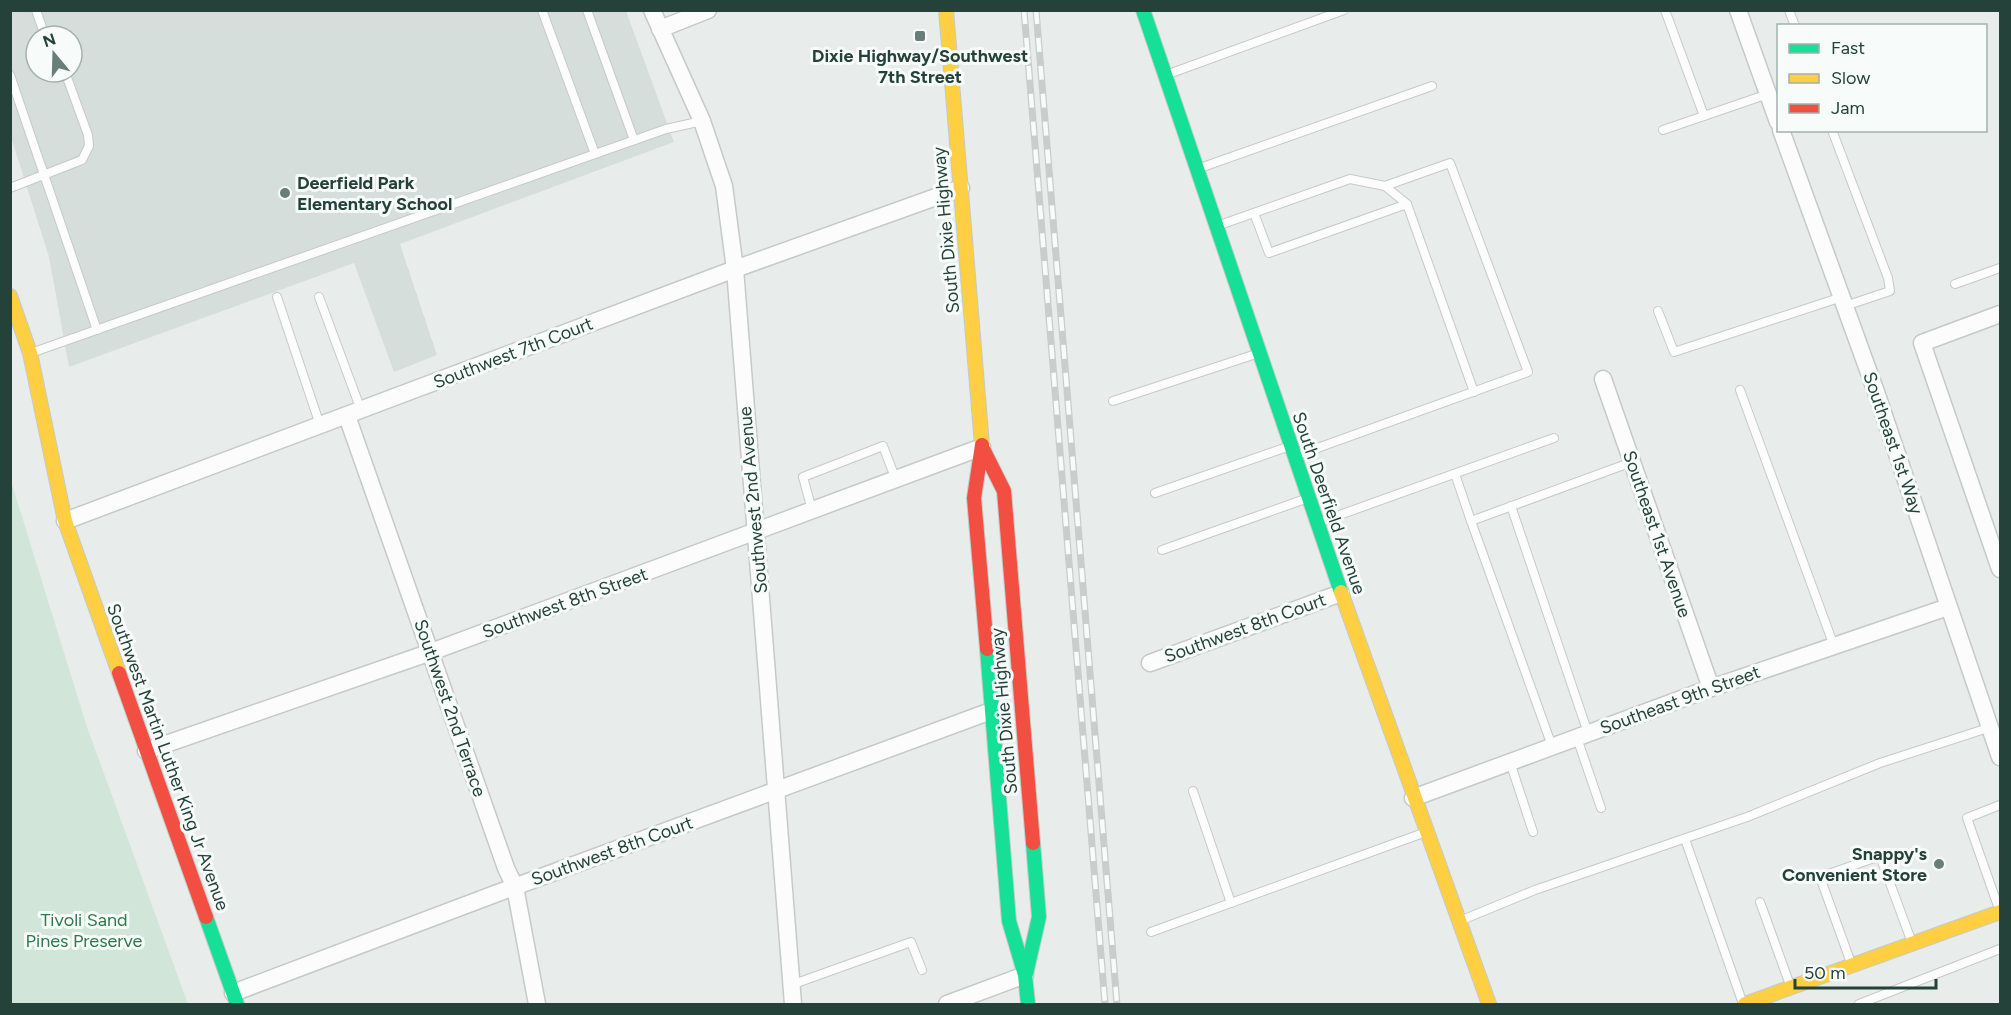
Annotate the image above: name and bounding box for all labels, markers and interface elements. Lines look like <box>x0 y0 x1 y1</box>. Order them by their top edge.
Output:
north arrow <box>24 24 84 84</box>
legend <box>1777 24 1987 132</box>
text: N <box>40 29 58 51</box>
marker: Dixie Highway/Southwest 7th Street <box>913 29 927 43</box>
text: Fast <box>1831 37 1865 59</box>
place label: Dixie Highway/Southwest 7th Street <box>812 45 1028 88</box>
text: Slow <box>1831 67 1870 89</box>
text: Jam <box>1831 97 1865 119</box>
street label: South Dixie Highway <box>928 145 964 314</box>
place label: Deerfield Park Elementary School <box>297 172 452 215</box>
marker: Deerfield Park Elementary School <box>278 186 292 200</box>
street label: Southwest 7th Court <box>430 312 596 394</box>
street label: Southeast 1st Way <box>1858 369 1928 518</box>
street label: Southwest 2nd Avenue <box>734 405 772 594</box>
street label: South Deerfield Avenue <box>1287 409 1371 597</box>
street label: Southeast 1st Avenue <box>1618 448 1696 620</box>
street label: Southwest 8th Street <box>479 563 651 643</box>
street label: Southwest 8th Court <box>1161 588 1329 667</box>
street label: Southwest Martin Luther King Jr Avenue <box>102 601 234 914</box>
street label: Southwest 2nd Terrace <box>409 616 491 800</box>
street label: South Dixie Highway <box>986 626 1022 795</box>
street label: Southeast 9th Street <box>1597 661 1763 739</box>
street label: Southwest 8th Court <box>528 811 696 890</box>
place label: Snappy's Convenient Store <box>1782 843 1928 886</box>
marker: Snappy's Convenient Store <box>1932 857 1946 871</box>
park label: Tivoli Sand Pines Preserve <box>26 909 143 952</box>
scale bar <box>1795 952 1936 990</box>
text: 50 m <box>1804 962 1846 984</box>

